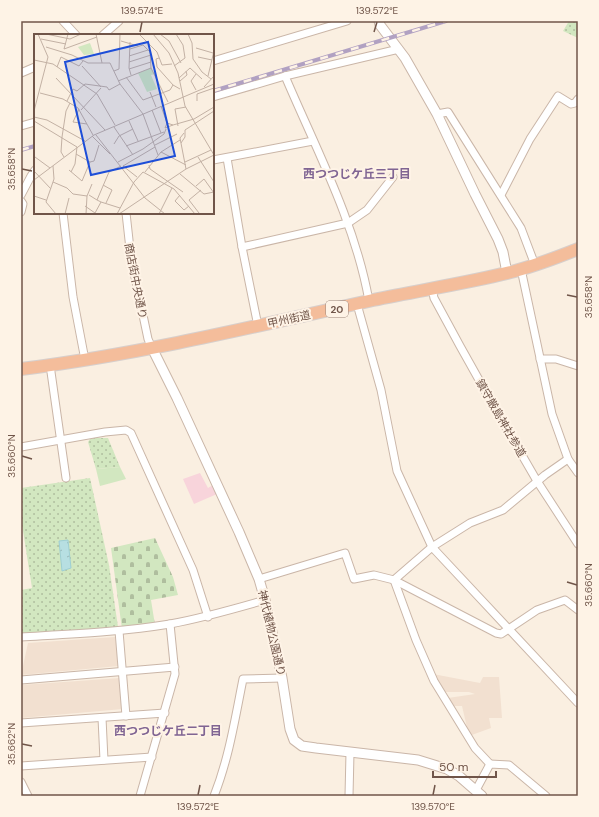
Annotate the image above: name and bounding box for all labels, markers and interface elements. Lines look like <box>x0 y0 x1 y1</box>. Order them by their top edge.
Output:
text: 139.574°E <box>121 4 164 17</box>
text: 139.572°E <box>356 4 399 17</box>
inset map <box>34 34 214 214</box>
text: 35.658°N <box>5 148 18 190</box>
district label: 西つつじケ丘三丁目 <box>303 166 411 182</box>
street label: 商店街中央通り <box>122 242 150 320</box>
text: 35.658°N <box>582 276 595 318</box>
road number: 20 <box>326 301 348 317</box>
street label: 甲州街道 <box>266 307 312 331</box>
street label: 鎮守厳島神社参道 <box>473 376 529 460</box>
text: 35.660°N <box>5 434 18 478</box>
text: 35.660°N <box>582 563 595 607</box>
street label: 神代植物公園通り <box>255 589 289 677</box>
text: 35.662°N <box>5 723 18 765</box>
district label: 西つつじケ丘二丁目 <box>114 723 222 739</box>
scale bar <box>433 753 496 779</box>
text: 50 m <box>439 759 468 775</box>
text: 139.572°E <box>177 800 220 813</box>
text: 139.570°E <box>411 800 455 813</box>

